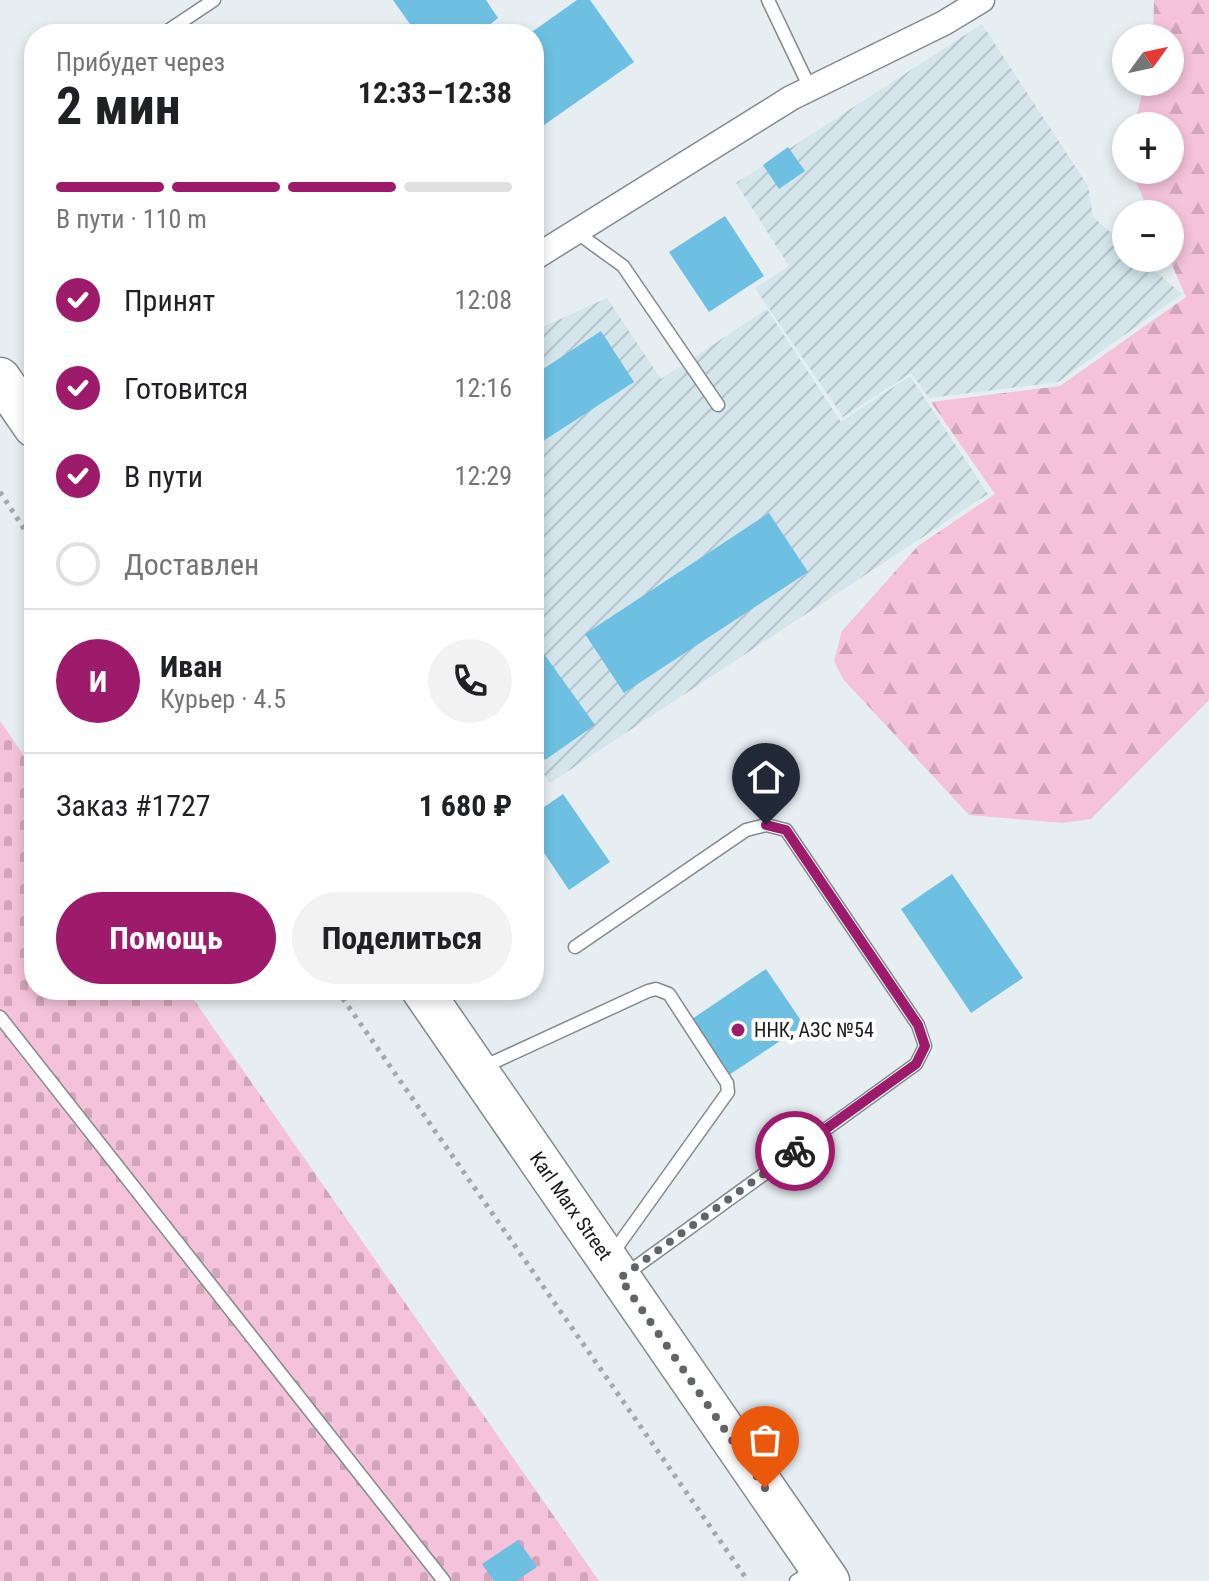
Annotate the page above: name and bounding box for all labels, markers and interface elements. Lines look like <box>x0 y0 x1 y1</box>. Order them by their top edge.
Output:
north arrow <box>1112 24 1184 96</box>
map controls <box>1112 24 1184 272</box>
text: Прибудет через <box>56 47 225 77</box>
text: 12:33–12:38 <box>358 75 512 110</box>
text: 2 мин <box>56 76 181 137</box>
button: + <box>1112 112 1184 184</box>
button: − <box>1112 200 1184 272</box>
text: В пути · 110 m <box>56 204 207 234</box>
icon: check <box>56 278 100 322</box>
text: Принят <box>124 283 215 318</box>
text: 12:08 <box>455 285 512 315</box>
icon: check <box>56 366 100 410</box>
text: Готовится <box>124 371 248 406</box>
text: 12:16 <box>455 373 512 403</box>
icon: check <box>56 454 100 498</box>
text: В пути <box>124 459 203 494</box>
text: 12:29 <box>455 461 512 491</box>
text: Доставлен <box>124 547 259 582</box>
button: phone <box>428 639 512 723</box>
text: Иван <box>160 649 222 684</box>
text: И <box>89 664 107 699</box>
text: Курьер · 4.5 <box>160 684 286 714</box>
pin <box>732 743 800 825</box>
icon: home <box>744 755 788 799</box>
text: Заказ #1727 <box>56 788 211 823</box>
text: 1 680 ₽ <box>419 788 512 823</box>
button: Помощь <box>56 892 276 984</box>
button: Поделиться <box>292 892 512 984</box>
place label: ННК, АЗС №54 <box>754 1018 874 1042</box>
marker: ННК, АЗС №54 <box>729 1021 747 1039</box>
courier <box>755 1111 835 1191</box>
icon: bike <box>773 1129 817 1173</box>
street label: Karl Marx Street <box>525 1147 617 1265</box>
pin <box>731 1406 799 1488</box>
icon: bag <box>743 1418 787 1462</box>

